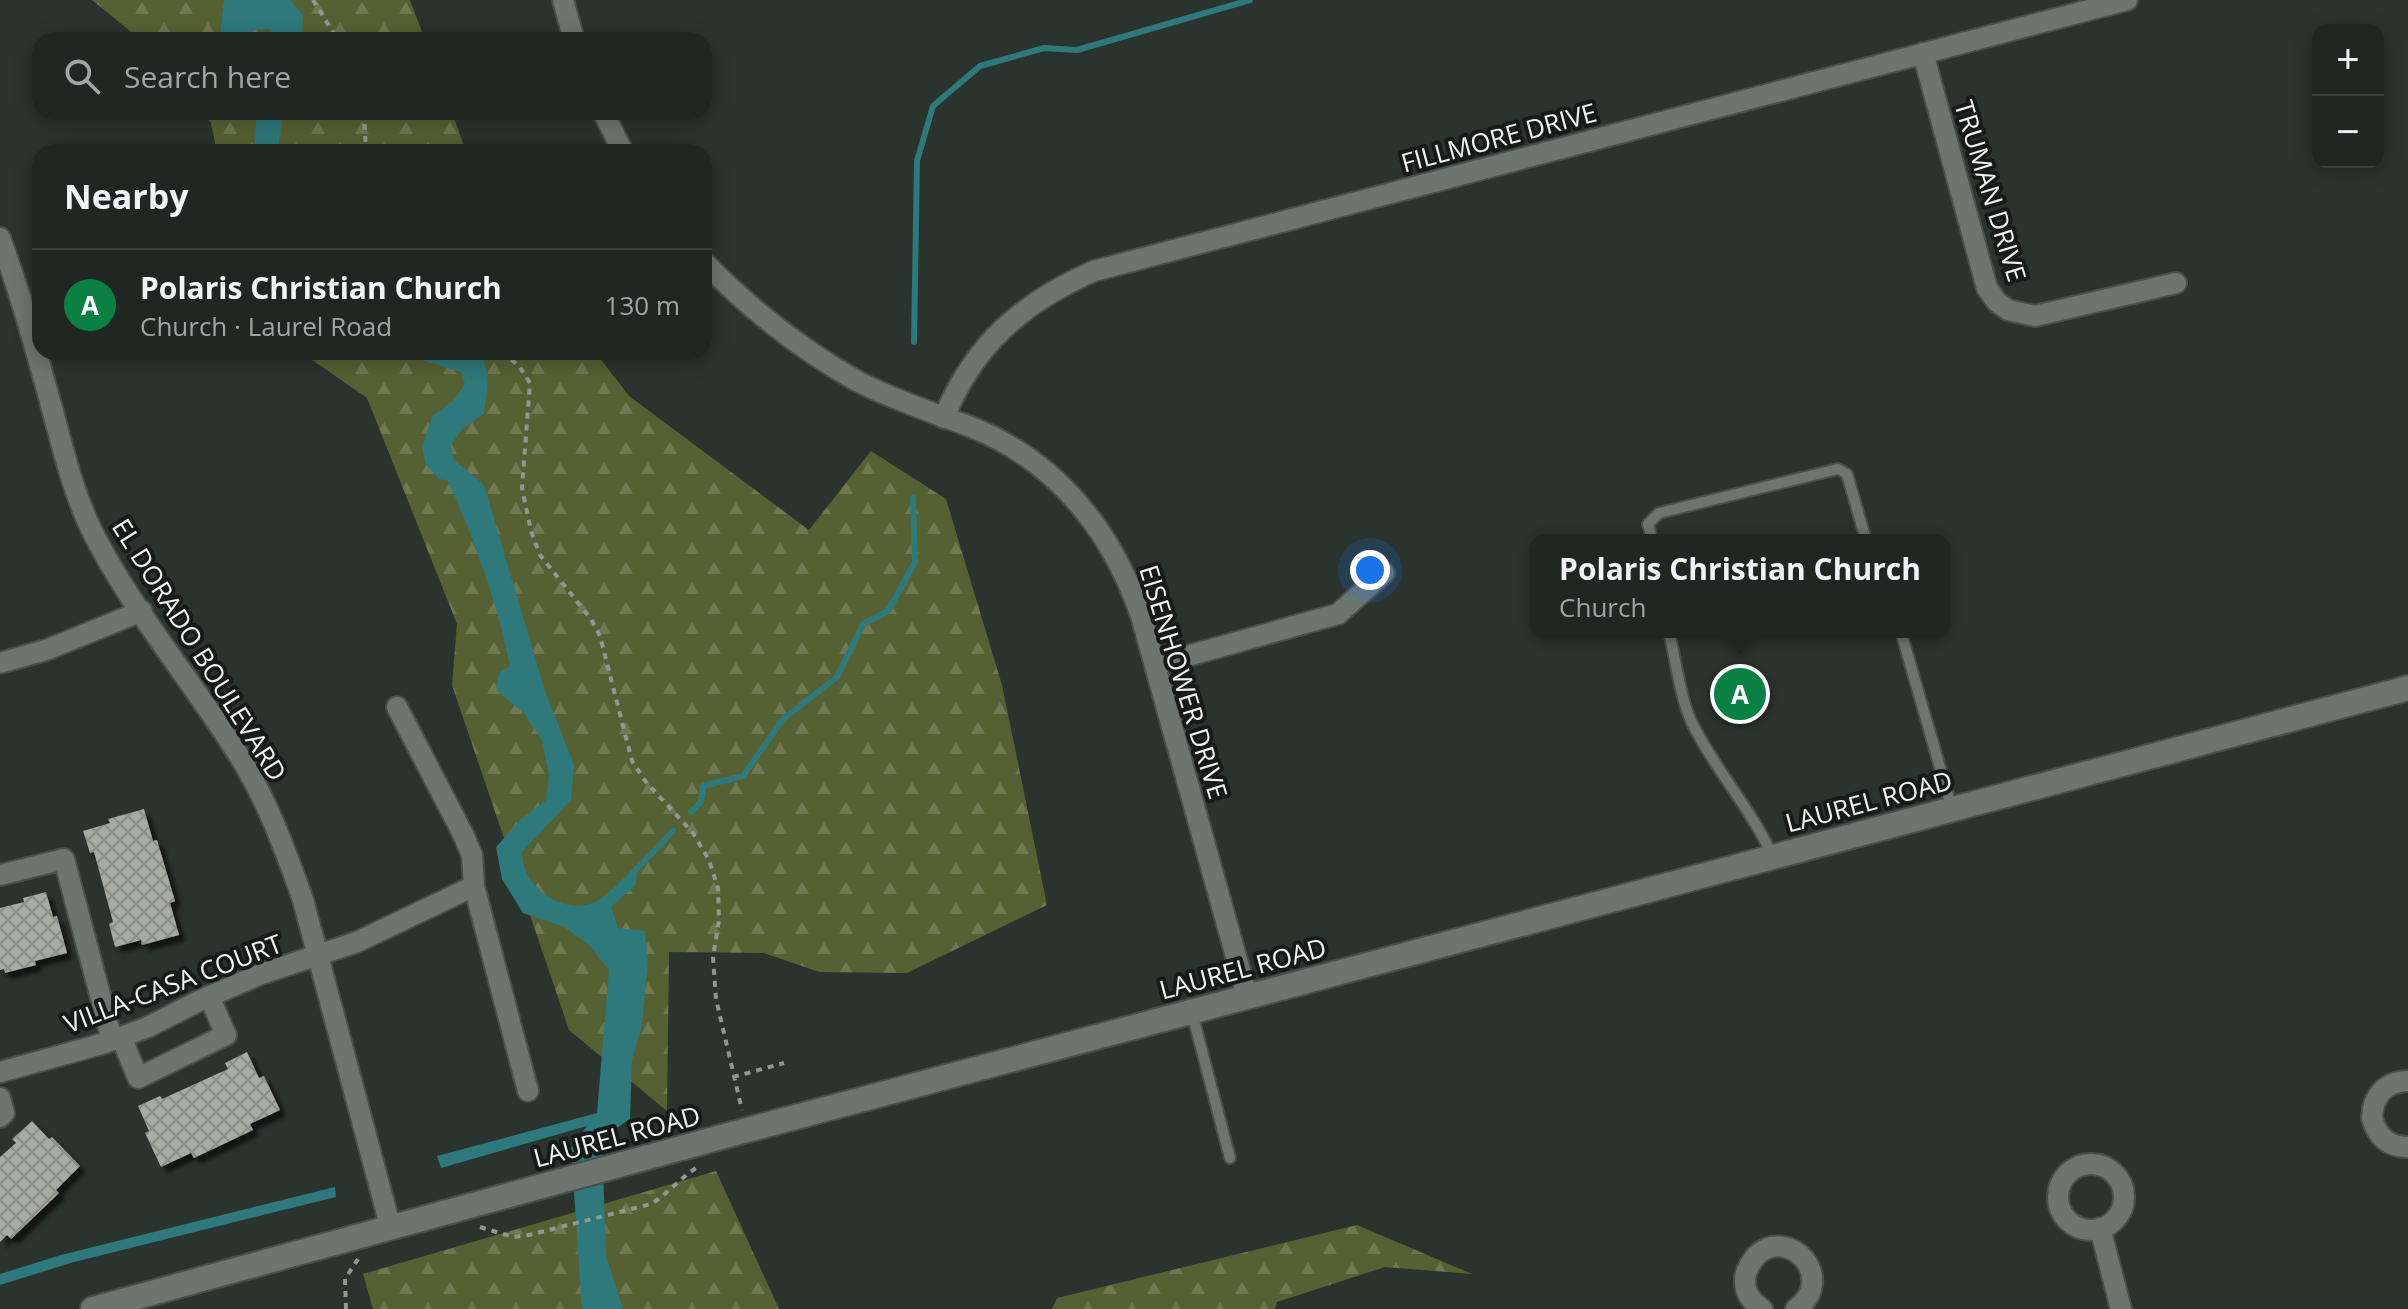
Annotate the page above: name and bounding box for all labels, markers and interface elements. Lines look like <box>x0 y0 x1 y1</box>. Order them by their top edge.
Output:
map controls <box>2312 24 2384 168</box>
button: + <box>2312 24 2384 96</box>
search box <box>32 32 712 120</box>
icon: search <box>60 54 104 98</box>
text: Search here <box>124 56 291 97</box>
street label: FILLMORE DRIVE <box>1397 94 1600 180</box>
street label: TRUMAN DRIVE <box>1946 96 2036 286</box>
button: − <box>2312 96 2384 168</box>
text: Nearby <box>64 173 189 219</box>
text: Polaris Christian Church <box>140 267 502 308</box>
text: A <box>81 287 99 323</box>
text: 130 m <box>605 287 680 323</box>
text: Church · Laurel Road <box>140 308 392 344</box>
street label: EL DORADO BOULEVARD <box>104 511 295 788</box>
popup <box>1530 534 1950 638</box>
text: Polaris Christian Church <box>1559 548 1921 589</box>
your location <box>1350 550 1390 590</box>
street label: EISENHOWER DRIVE <box>1131 560 1237 803</box>
text: Church <box>1559 589 1646 625</box>
pin: A <box>1714 664 1766 724</box>
street label: LAUREL ROAD <box>1781 761 1956 841</box>
street label: VILLA-CASA COURT <box>58 925 288 1041</box>
street label: LAUREL ROAD <box>1155 928 1330 1008</box>
street label: LAUREL ROAD <box>529 1096 704 1176</box>

